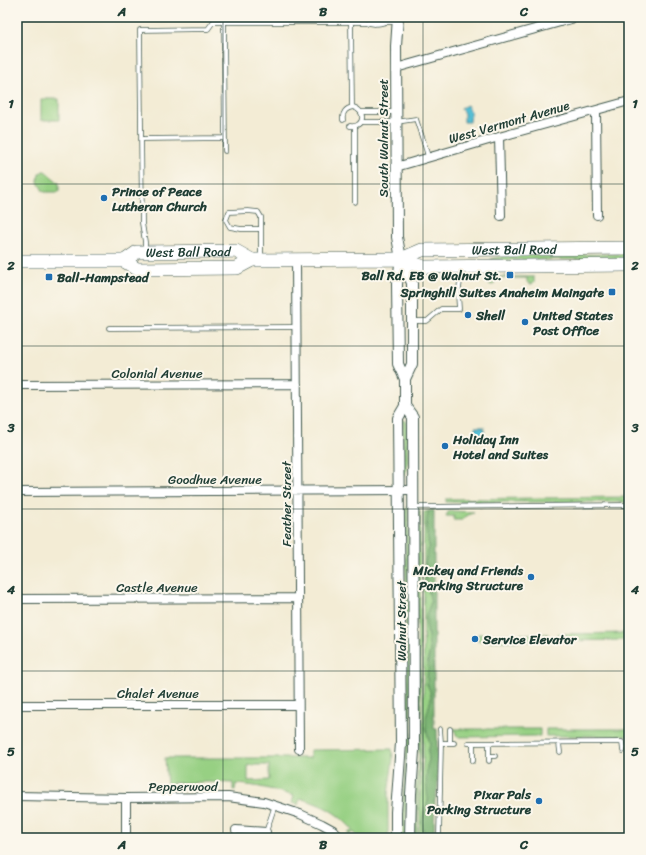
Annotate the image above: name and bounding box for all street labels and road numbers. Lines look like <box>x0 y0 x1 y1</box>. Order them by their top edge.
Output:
street label: South Walnut Street <box>372 78 395 197</box>
street label: West Vermont Avenue <box>446 94 572 150</box>
street label: West Ball Road <box>472 237 558 261</box>
street label: West Ball Road <box>146 240 232 263</box>
street label: Colonial Avenue <box>111 362 203 385</box>
street label: Feather Street <box>275 460 298 547</box>
street label: Goodhue Avenue <box>168 468 262 491</box>
street label: Castle Avenue <box>116 576 198 599</box>
street label: Walnut Street <box>390 580 413 661</box>
street label: Chalet Avenue <box>117 682 199 705</box>
street label: Pepperwood <box>148 775 219 798</box>

